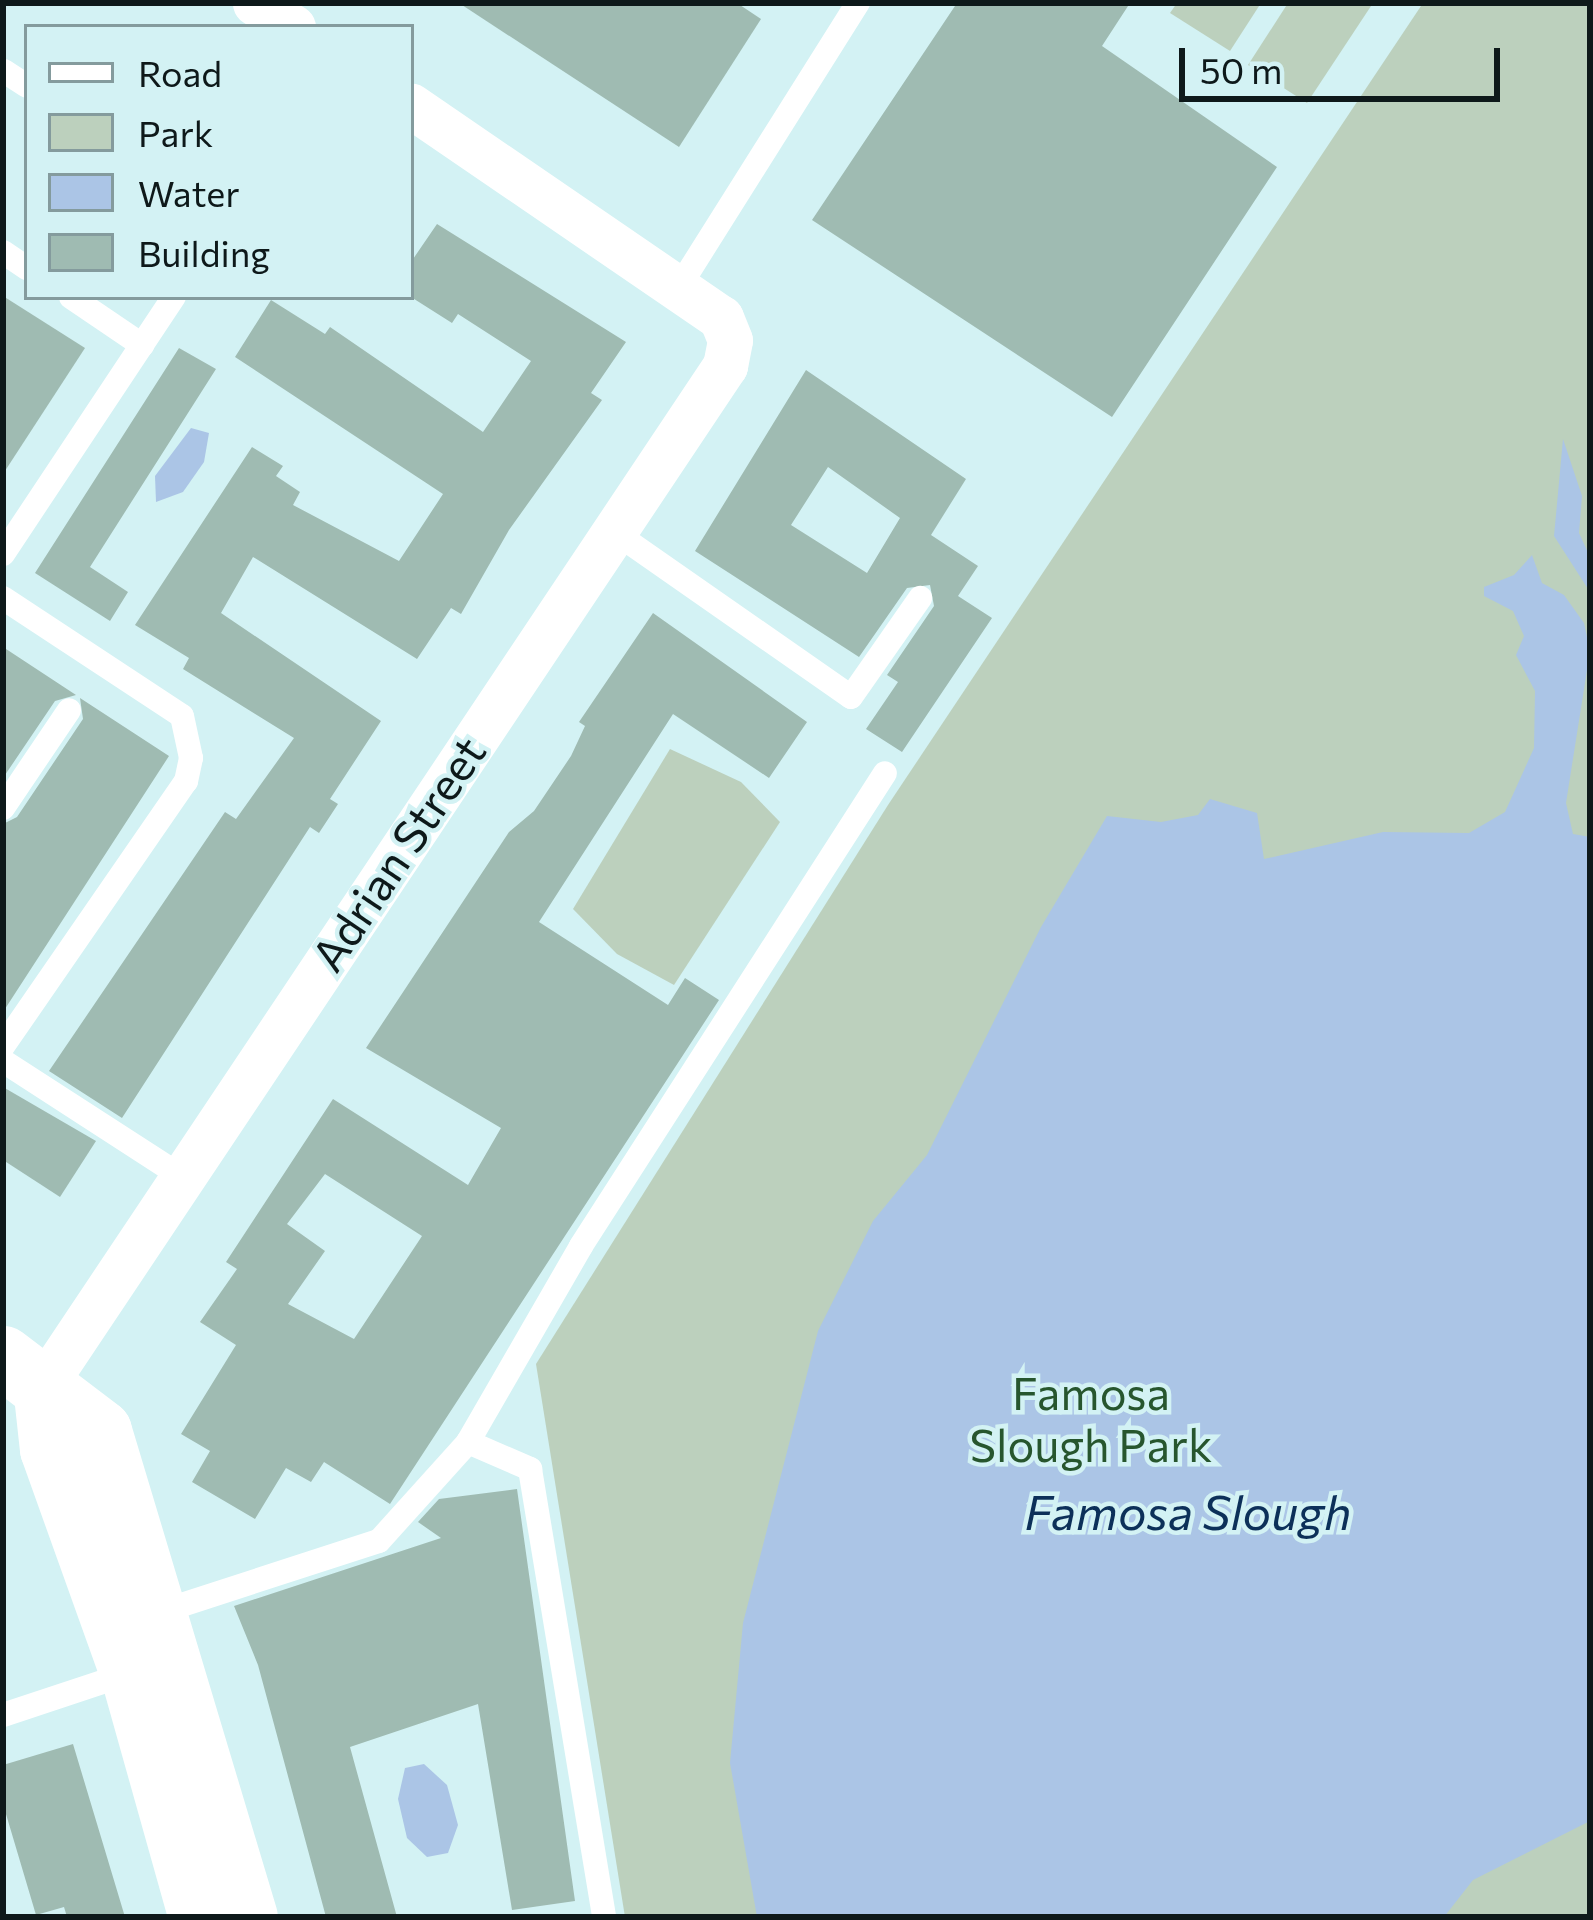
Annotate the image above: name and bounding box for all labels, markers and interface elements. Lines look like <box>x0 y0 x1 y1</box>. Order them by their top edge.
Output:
legend <box>24 24 414 300</box>
scale bar <box>1185 24 1506 98</box>
text: 50 m <box>1200 47 1282 91</box>
text: Road <box>138 50 222 94</box>
text: Park <box>138 110 213 154</box>
text: Water <box>138 170 240 214</box>
text: Building <box>138 230 270 274</box>
street label: Adrian Street <box>299 726 495 980</box>
park label: Famosa Slough Park <box>970 1365 1212 1471</box>
water label: Famosa Slough <box>1024 1482 1352 1540</box>

